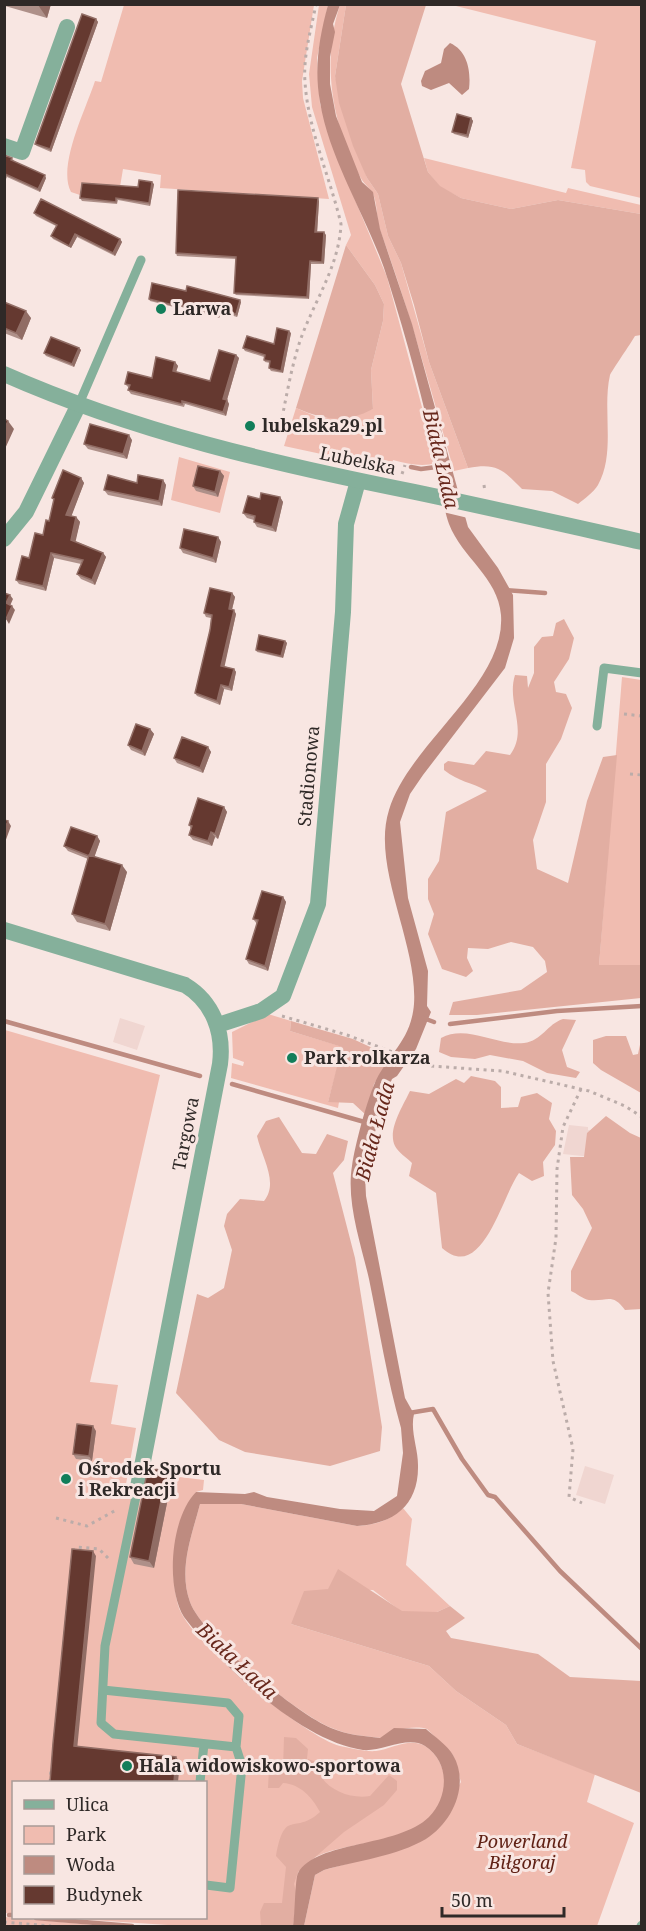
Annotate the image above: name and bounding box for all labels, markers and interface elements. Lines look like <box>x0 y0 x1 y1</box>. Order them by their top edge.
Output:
place label: Larwa <box>173 296 231 320</box>
marker: Larwa <box>154 302 168 316</box>
water label: Biała Łada <box>417 406 466 512</box>
place label: lubelska29.pl <box>262 413 384 437</box>
marker: lubelska29.pl <box>243 419 257 433</box>
street label: Lubelska <box>318 440 399 480</box>
street label: Stadionowa <box>292 725 324 827</box>
place label: Park rolkarza <box>304 1045 431 1069</box>
marker: Park rolkarza <box>285 1051 299 1065</box>
water label: Biała Łada <box>348 1078 401 1184</box>
street label: Targowa <box>166 1095 204 1173</box>
place label: Ośrodek Sportu i Rekreacji <box>78 1456 221 1501</box>
marker: Ośrodek Sportu i Rekreacji <box>59 1472 73 1486</box>
water label: Biała Łada <box>190 1616 284 1705</box>
place label: Hala widowiskowo-sportowa <box>139 1753 401 1777</box>
marker: Hala widowiskowo-sportowa <box>120 1759 134 1773</box>
legend <box>12 1781 207 1919</box>
text: Ulica <box>66 1792 109 1816</box>
text: Park <box>66 1822 106 1846</box>
park label: Powerland Biłgoraj <box>476 1829 568 1874</box>
text: Woda <box>66 1852 115 1876</box>
scale bar <box>442 1880 564 1918</box>
text: Budynek <box>66 1882 143 1906</box>
text: 50 m <box>451 1888 493 1912</box>

